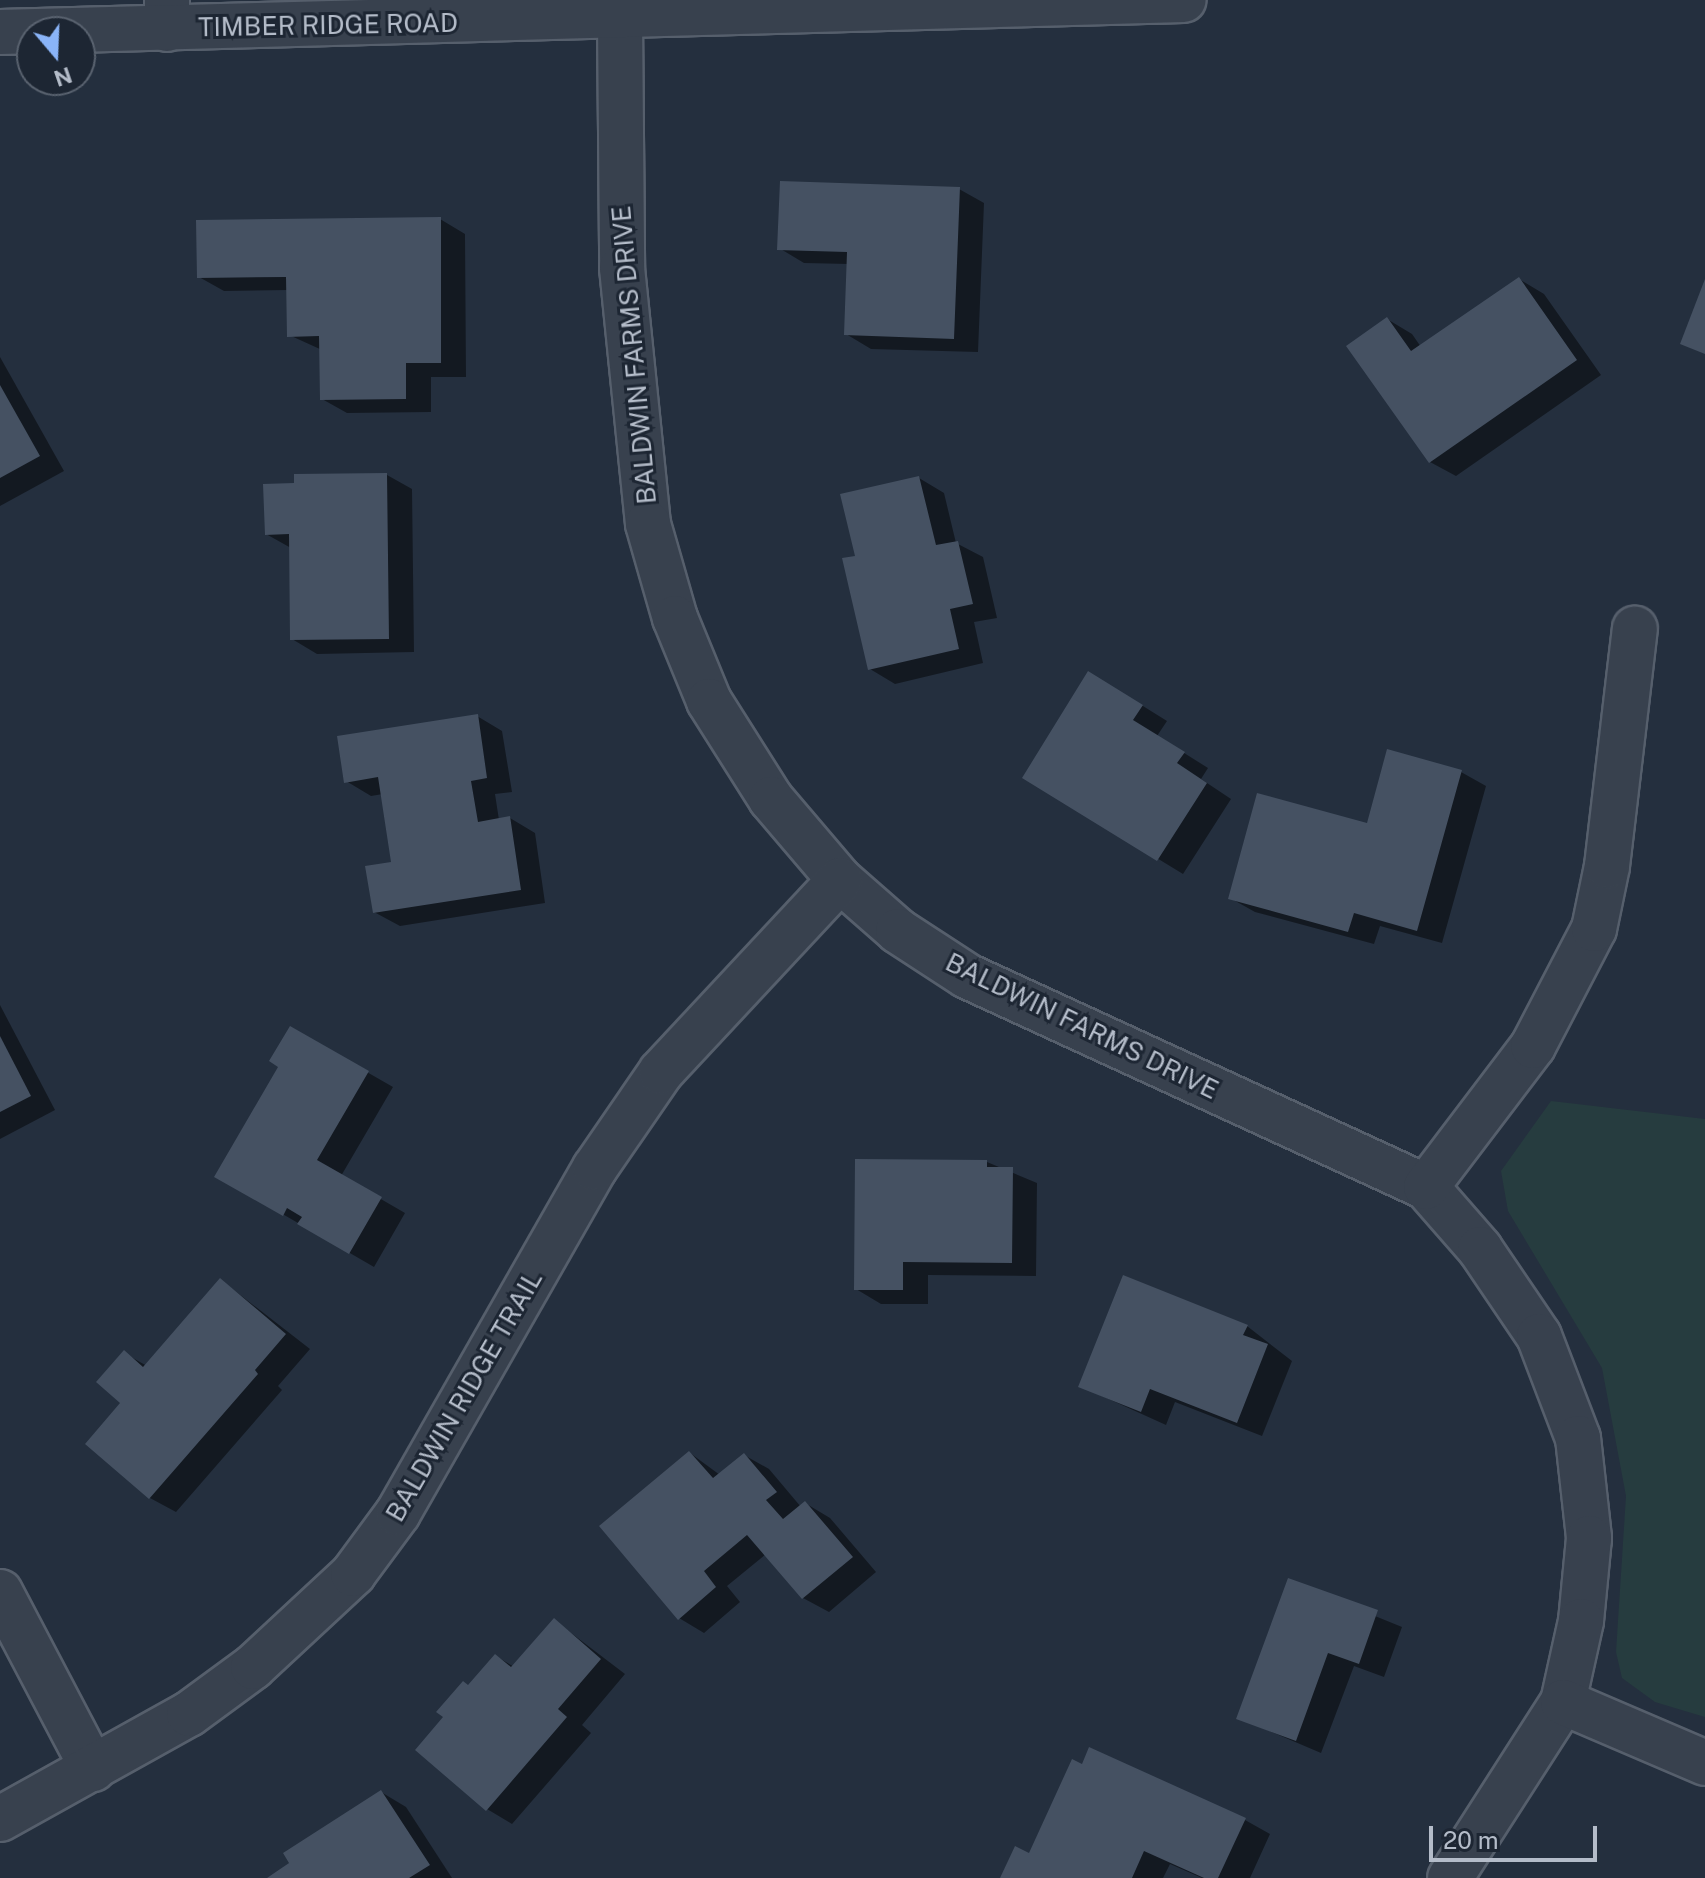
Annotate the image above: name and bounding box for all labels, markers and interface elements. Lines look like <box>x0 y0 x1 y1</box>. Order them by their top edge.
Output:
street label: TIMBER RIDGE ROAD <box>198 7 458 43</box>
north arrow <box>16 16 96 96</box>
text: N <box>51 62 76 92</box>
street label: BALDWIN FARMS DRIVE <box>605 204 663 506</box>
street label: BALDWIN FARMS DRIVE <box>941 946 1223 1106</box>
street label: BALDWIN RIDGE TRAIL <box>379 1265 549 1527</box>
scale bar <box>1433 1810 1601 1860</box>
text: 20 m <box>1443 1826 1499 1854</box>

